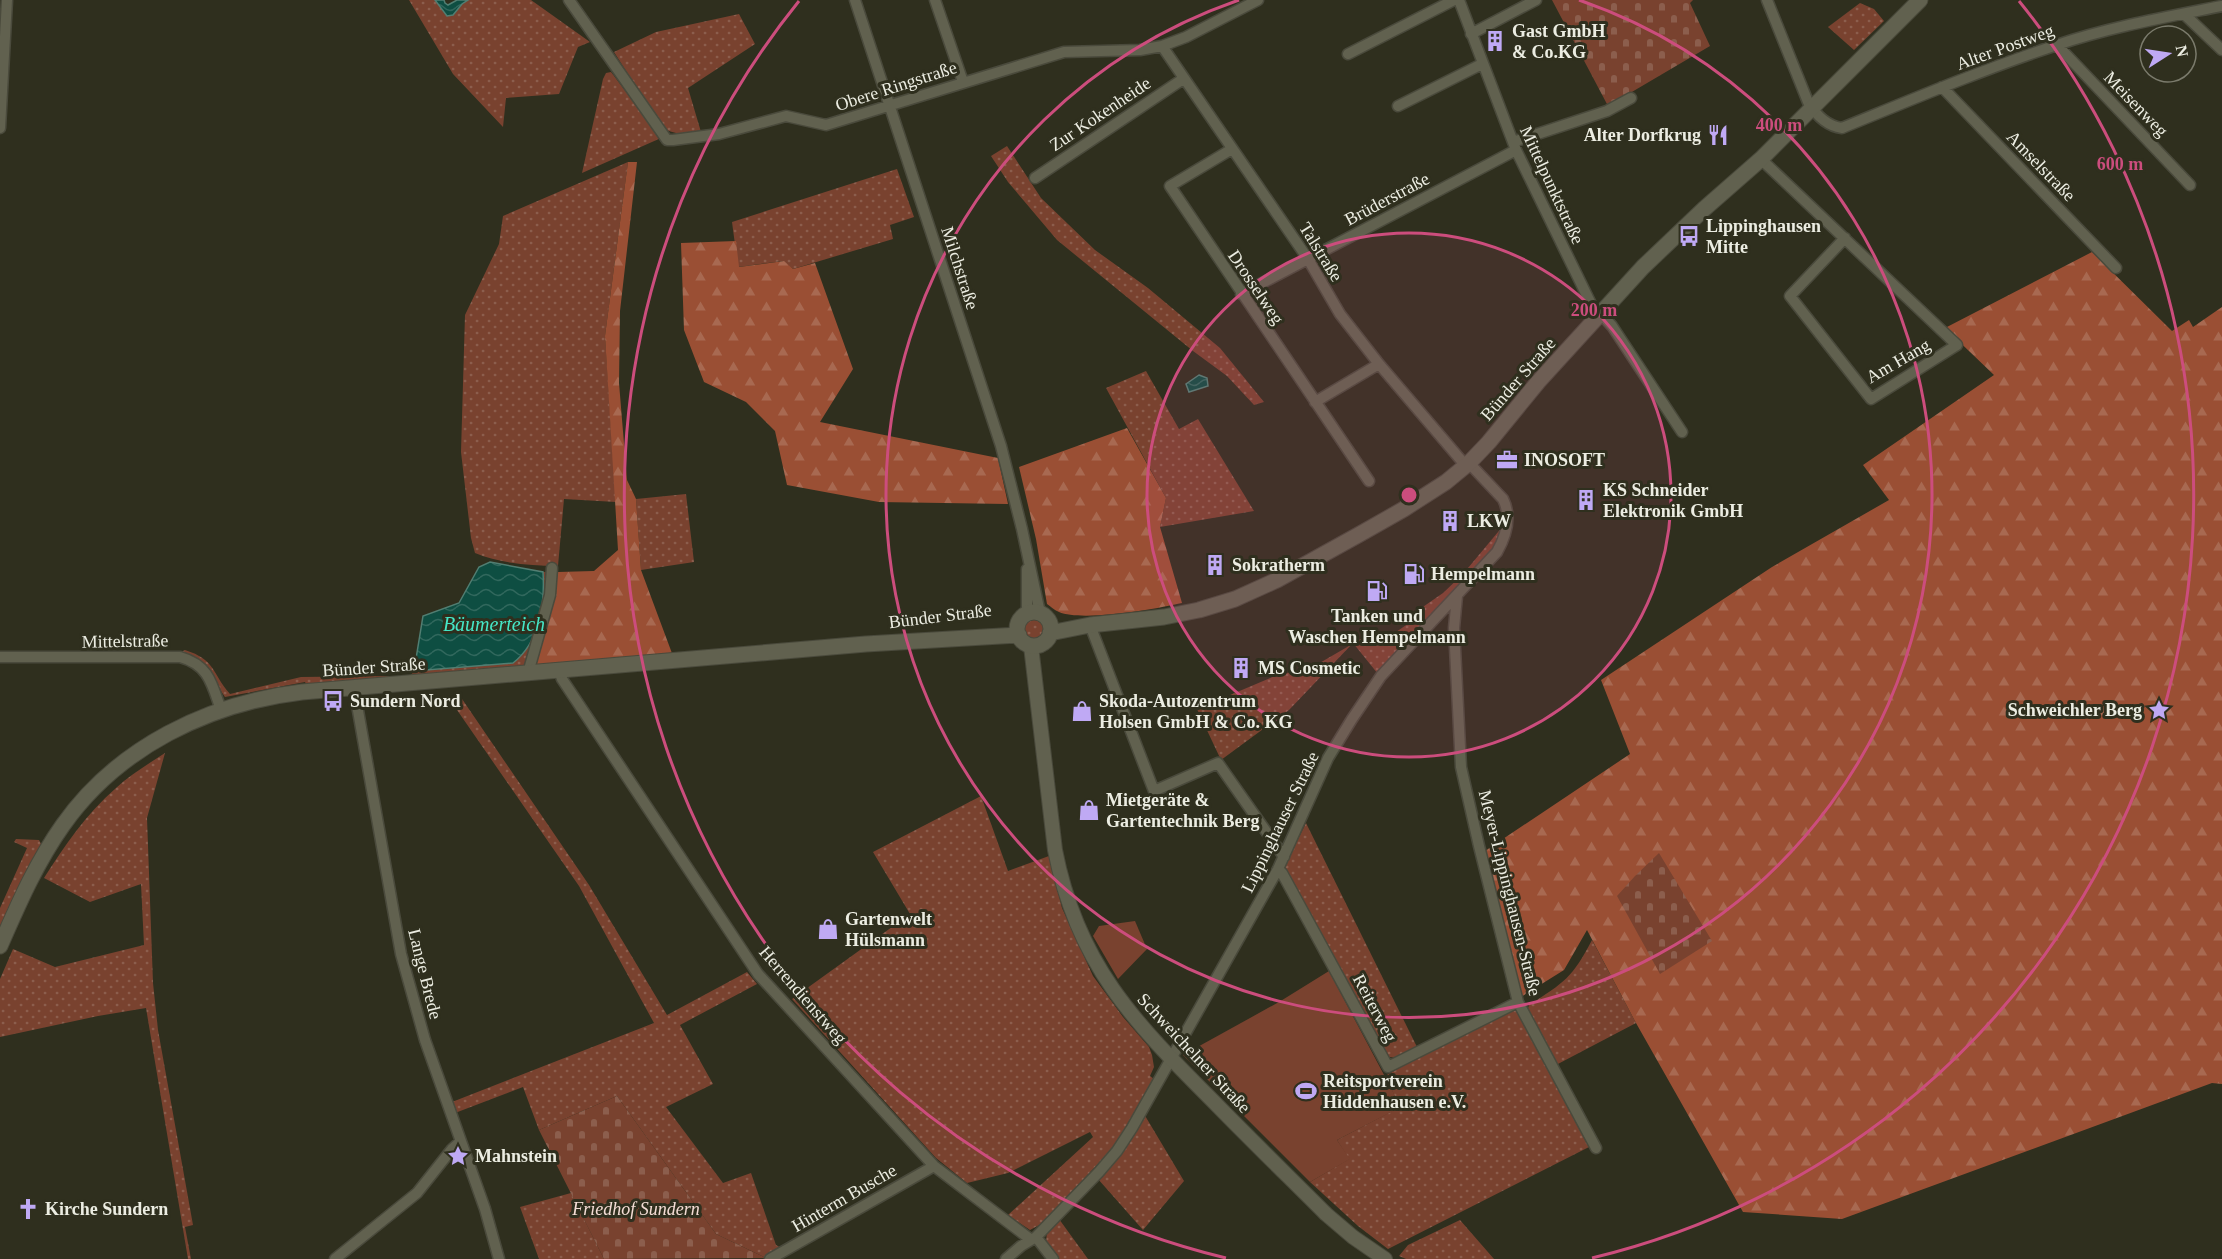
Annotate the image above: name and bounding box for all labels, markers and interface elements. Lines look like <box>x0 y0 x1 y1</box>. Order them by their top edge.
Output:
street label: Alter Postweg <box>1953 20 2057 74</box>
place label: Gast GmbH & Co.KG <box>1512 21 1606 62</box>
north arrow <box>2138 24 2198 84</box>
building icon: Gast GmbH & Co.KG <box>1483 29 1507 53</box>
text: N <box>2173 44 2192 59</box>
street label: Obere Ringstraße <box>833 57 959 115</box>
street label: Meisenweg <box>2100 67 2172 141</box>
street label: Zur Kokenheide <box>1046 73 1154 155</box>
text: 400 m <box>1756 115 1802 135</box>
street label: Mittelpunktstraße <box>1516 123 1588 247</box>
restaurant icon: Alter Dorfkrug <box>1706 123 1730 147</box>
place label: Alter Dorfkrug <box>1584 125 1701 145</box>
street label: Amselstraße <box>2003 127 2079 205</box>
text: 600 m <box>2097 154 2143 174</box>
street label: Brüderstraße <box>1341 168 1433 230</box>
place label: Lippinghausen Mitte <box>1706 216 1821 257</box>
street label: Talstraße <box>1295 219 1347 285</box>
street label: Milchstraße <box>937 224 983 312</box>
bus stop icon: Lippinghausen Mitte <box>1677 224 1701 248</box>
street label: Drosselweg <box>1224 246 1288 328</box>
text: 200 m <box>1571 300 1617 320</box>
street label: Bünder Straße <box>1477 333 1559 425</box>
street label: Am Hang <box>1862 335 1934 387</box>
office icon: INOSOFT <box>1495 448 1519 472</box>
place label: INOSOFT <box>1524 450 1605 470</box>
place label: KS Schneider Elektronik GmbH <box>1603 480 1743 521</box>
centre of rings <box>1399 485 1419 505</box>
building icon: KS Schneider Elektronik GmbH <box>1574 488 1598 512</box>
building icon: LKW <box>1438 509 1462 533</box>
place label: LKW <box>1467 511 1511 531</box>
building icon: Sokratherm <box>1203 553 1227 577</box>
place label: Sokratherm <box>1232 555 1325 575</box>
fuel station icon: Hempelmann <box>1402 562 1426 586</box>
place label: Hempelmann <box>1431 564 1535 584</box>
fuel station icon: Tanken und Waschen Hempelmann <box>1365 579 1389 603</box>
street label: Bünder Straße <box>887 600 993 632</box>
place label: Tanken und Waschen Hempelmann <box>1288 606 1466 647</box>
water label: Bäumerteich <box>443 613 545 635</box>
street label: Mittelstraße <box>81 630 169 652</box>
street label: Bünder Straße <box>322 653 426 681</box>
building icon: MS Cosmetic <box>1229 656 1253 680</box>
place label: MS Cosmetic <box>1258 658 1360 678</box>
bus stop icon: Sundern Nord <box>321 689 345 713</box>
place label: Sundern Nord <box>350 691 461 711</box>
place label: Skoda-Autozentrum Holsen GmbH & Co. KG <box>1099 691 1293 732</box>
place icon: Schweichler Berg <box>2147 698 2171 722</box>
shop icon: Skoda-Autozentrum Holsen GmbH & Co. KG <box>1070 699 1094 723</box>
place label: Schweichler Berg <box>2008 700 2142 720</box>
street label: Lippinghauser Straße <box>1237 748 1323 896</box>
street label: Meyer-Lippinghausen-Straße <box>1475 788 1545 998</box>
place label: Mietgeräte & Gartentechnik Berg <box>1106 790 1259 831</box>
shop icon: Mietgeräte & Gartentechnik Berg <box>1077 798 1101 822</box>
place label: Gartenwelt Hülsmann <box>845 909 932 950</box>
shop icon: Gartenwelt Hülsmann <box>816 917 840 941</box>
street label: Lange Brede <box>404 927 446 1021</box>
street label: Herrendienstweg <box>755 942 851 1048</box>
street label: Reiterweg <box>1349 971 1401 1045</box>
street label: Schweichelner Straße <box>1133 989 1255 1117</box>
place label: Reitsportverein Hiddenhausen e.V. <box>1323 1071 1466 1112</box>
sports icon: Reitsportverein Hiddenhausen e.V. <box>1294 1079 1318 1103</box>
place icon: Mahnstein <box>446 1144 470 1168</box>
place label: Mahnstein <box>475 1146 557 1166</box>
street label: Hinterm Busche <box>788 1160 900 1236</box>
church icon: Kirche Sundern <box>16 1197 40 1221</box>
place label: Kirche Sundern <box>45 1199 168 1219</box>
park label: Friedhof Sundern <box>571 1199 700 1219</box>

